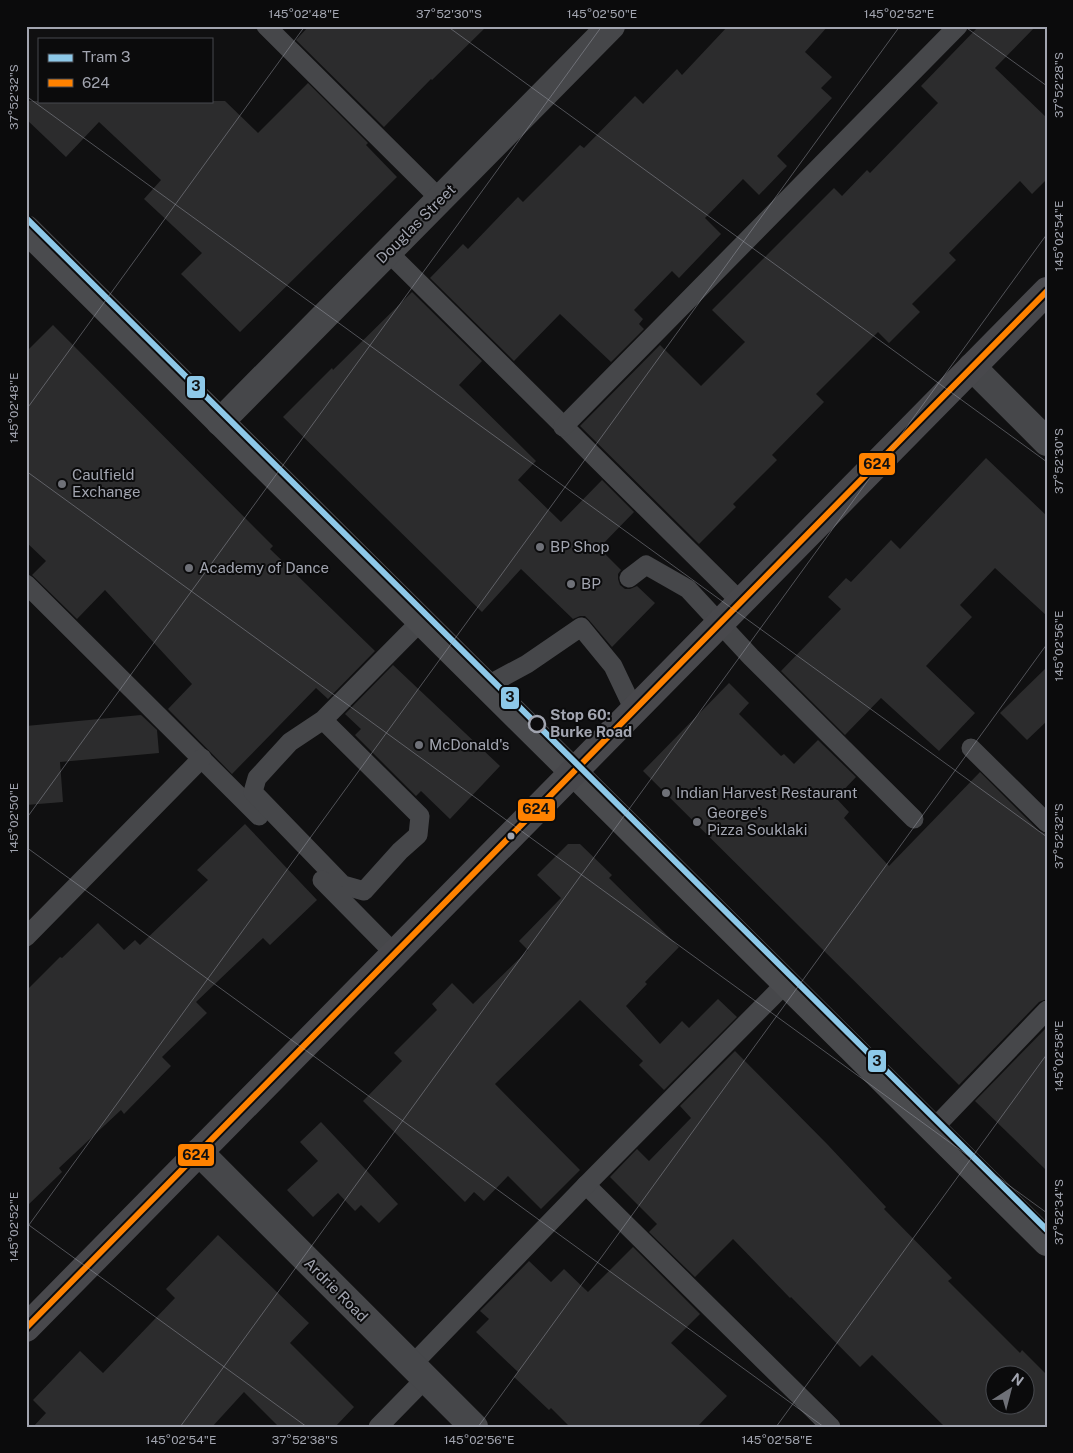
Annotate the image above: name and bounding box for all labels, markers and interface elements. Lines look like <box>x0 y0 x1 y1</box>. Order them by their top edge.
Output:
text: 145°02'48"E <box>269 7 339 21</box>
text: 37°52'30"S <box>416 7 482 21</box>
text: 145°02'50"E <box>567 7 637 21</box>
text: 145°02'52"E <box>864 7 934 21</box>
legend <box>38 38 212 102</box>
text: Tram 3 <box>82 48 130 65</box>
text: 37°52'28"S <box>1052 52 1066 118</box>
text: 37°52'32"S <box>7 64 21 130</box>
text: 624 <box>82 74 110 91</box>
street label: Douglas Street <box>373 181 459 267</box>
text: 145°02'54"E <box>1052 201 1066 271</box>
text: 145°02'48"E <box>7 373 21 443</box>
line badge: 3 <box>186 375 206 399</box>
text: 3 <box>191 378 201 394</box>
text: 37°52'30"S <box>1052 428 1066 494</box>
line badge: 624 <box>858 452 896 476</box>
text: 624 <box>863 456 891 472</box>
place label: Caulfield Exchange <box>72 466 141 500</box>
marker: Caulfield Exchange <box>56 478 68 490</box>
place label: BP Shop <box>550 538 610 555</box>
marker: BP Shop <box>534 541 546 553</box>
place label: Academy of Dance <box>199 559 329 576</box>
marker: Academy of Dance <box>183 562 195 574</box>
place label: BP <box>581 575 601 592</box>
marker: BP <box>565 578 577 590</box>
text: 145°02'56"E <box>1052 611 1066 681</box>
line badge: 3 <box>500 686 520 710</box>
text: 3 <box>505 689 515 705</box>
place label: Stop 60: Burke Road <box>550 706 632 740</box>
marker: Stop 60: Burke Road <box>528 715 546 733</box>
place label: McDonald's <box>429 736 509 753</box>
marker: McDonald's <box>413 739 425 751</box>
text: 145°02'50"E <box>7 783 21 853</box>
place label: Indian Harvest Restaurant <box>676 784 858 801</box>
marker: Indian Harvest Restaurant <box>660 787 672 799</box>
line badge: 624 <box>517 798 556 822</box>
text: 624 <box>522 801 550 817</box>
text: 37°52'32"S <box>1052 803 1066 869</box>
place label: George's Pizza Souklaki <box>707 804 807 838</box>
marker: George's Pizza Souklaki <box>691 816 703 828</box>
unlabelled marker <box>506 831 516 841</box>
text: 145°02'58"E <box>1052 1020 1066 1092</box>
line badge: 3 <box>867 1049 887 1073</box>
text: 3 <box>872 1053 882 1069</box>
line badge: 624 <box>177 1143 215 1167</box>
text: 624 <box>182 1147 210 1163</box>
text: 37°52'34"S <box>1052 1179 1066 1245</box>
text: 145°02'52"E <box>7 1192 21 1262</box>
street label: Ardrie Road <box>301 1254 372 1325</box>
north arrow <box>986 1366 1036 1416</box>
text: N <box>1009 1370 1027 1389</box>
text: 145°02'54"E <box>146 1433 216 1447</box>
text: 37°52'38"S <box>272 1433 338 1447</box>
text: 145°02'56"E <box>444 1433 514 1447</box>
text: 145°02'58"E <box>741 1433 813 1447</box>

